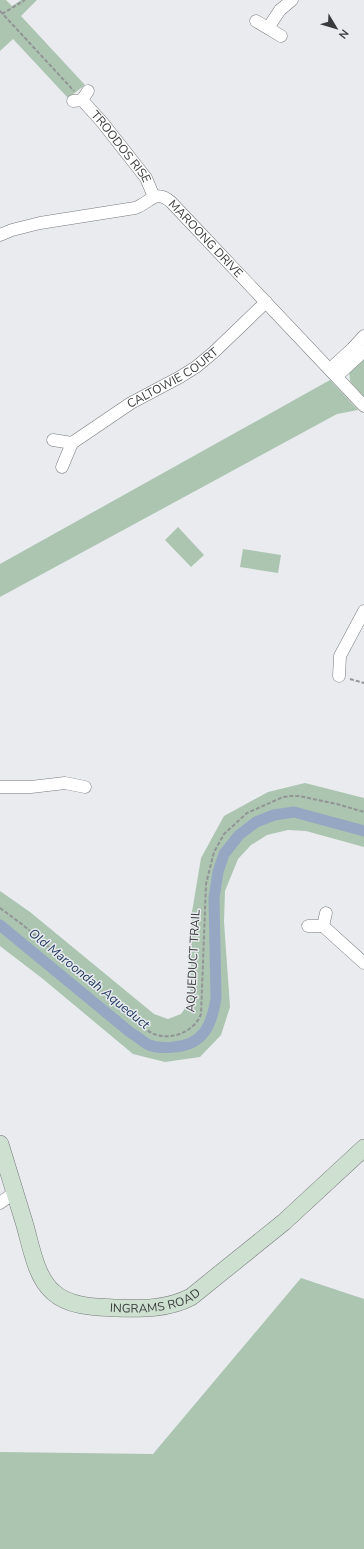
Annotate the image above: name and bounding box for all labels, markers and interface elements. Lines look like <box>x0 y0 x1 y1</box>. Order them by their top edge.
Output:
north arrow <box>316 8 356 48</box>
text: N <box>335 26 352 42</box>
street label: TROODOS RISE <box>88 107 155 185</box>
street label: MAROONG DRIVE <box>165 196 246 281</box>
street label: CALTOWIE COURT <box>124 343 222 412</box>
street label: AQUEDUCT TRAIL <box>182 909 204 1013</box>
water label: Old Maroondah Aqueduct <box>25 925 154 1034</box>
street label: INGRAMS ROAD <box>110 1284 204 1316</box>

